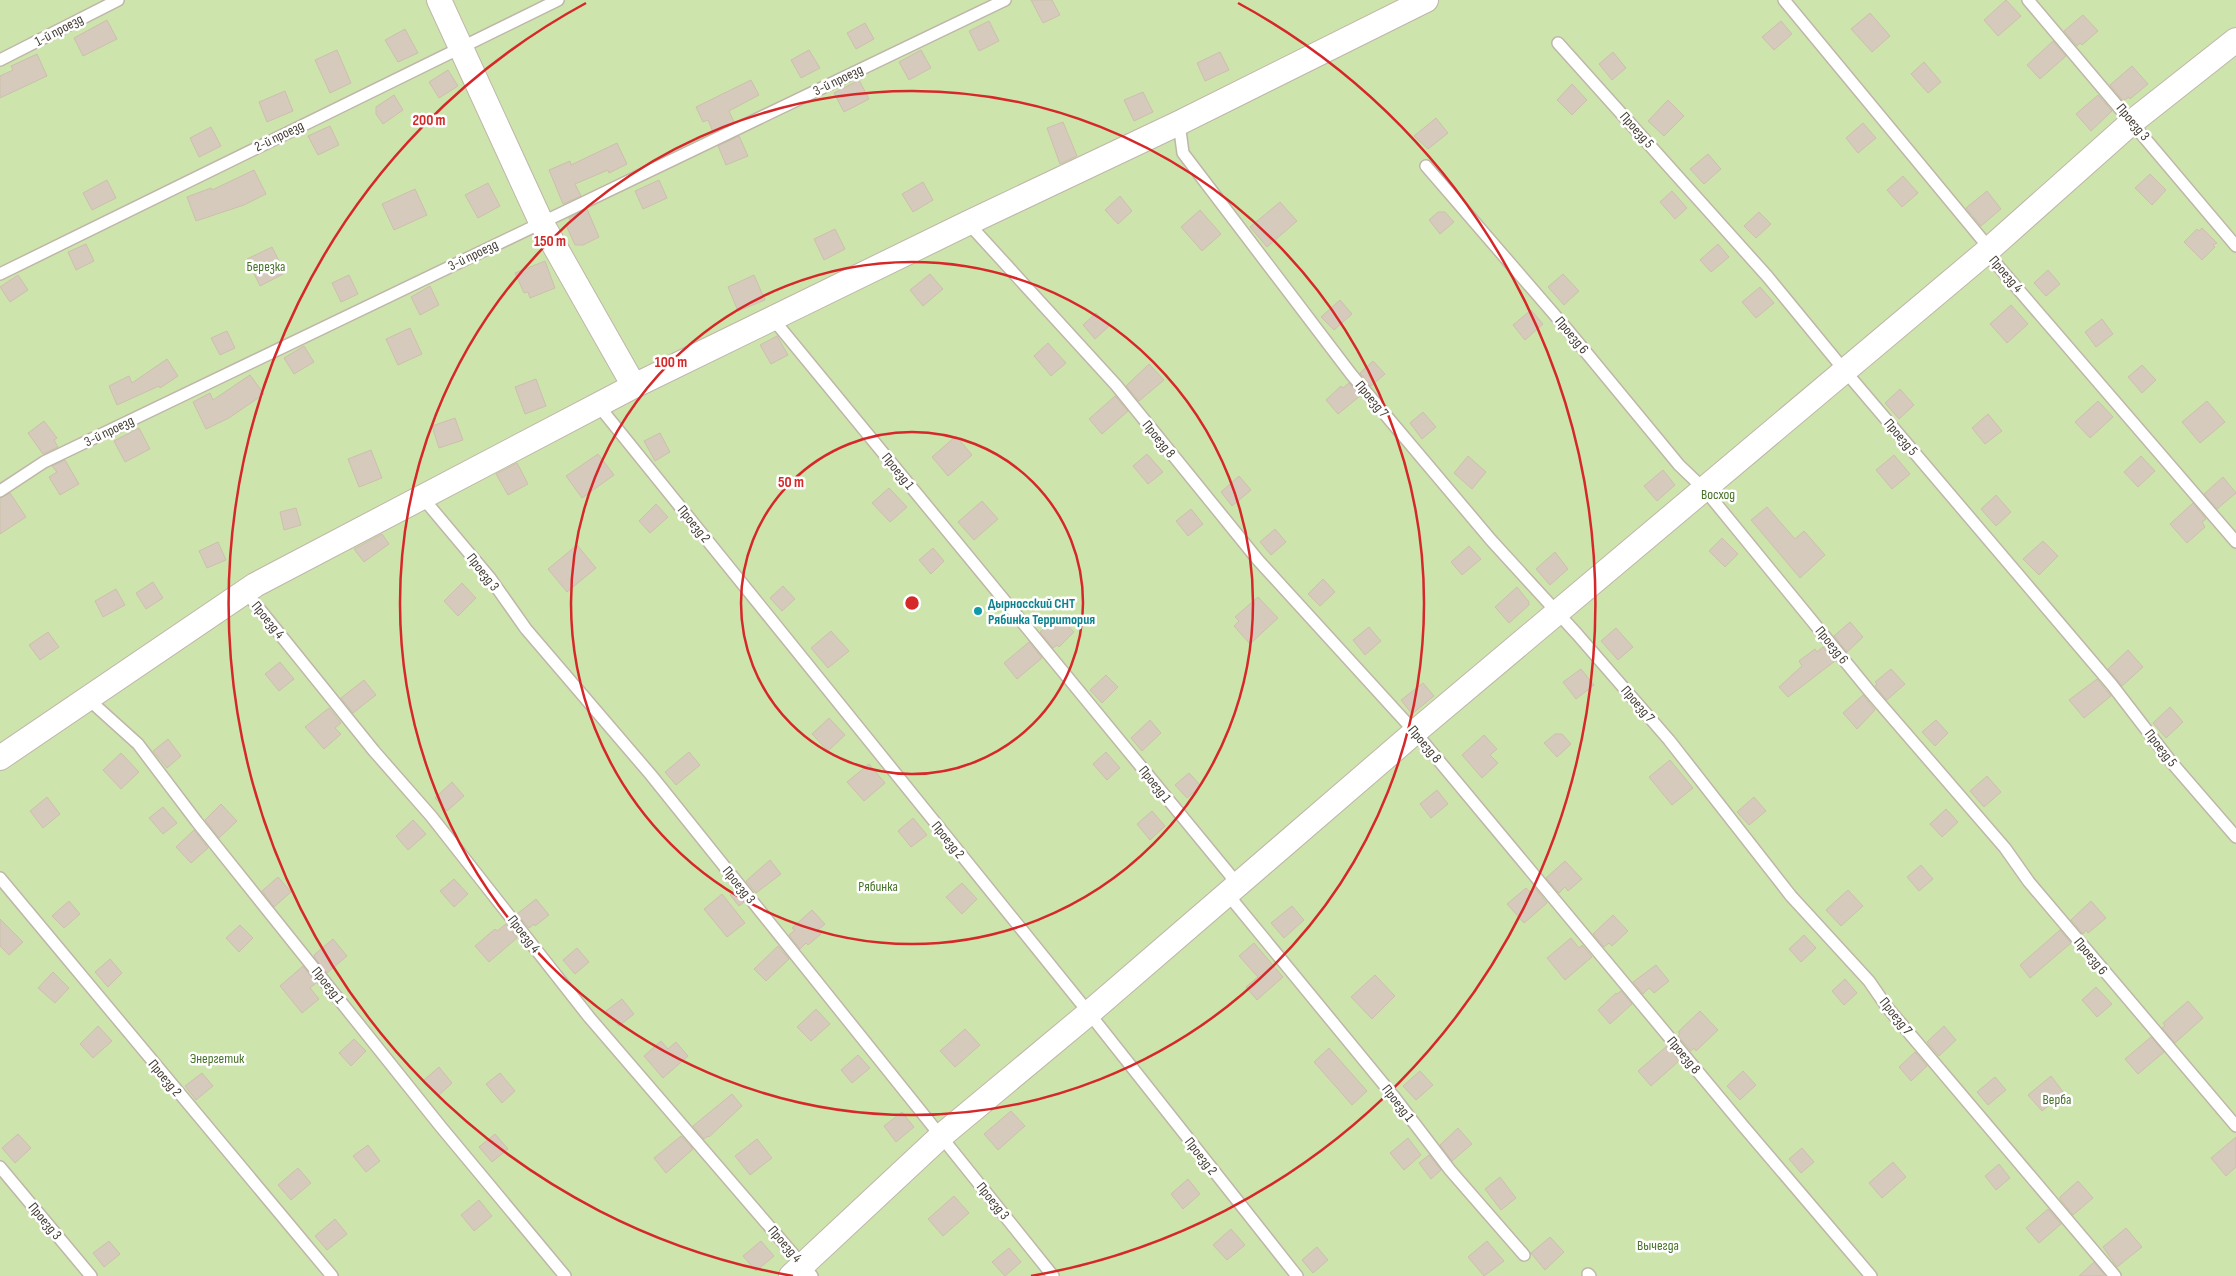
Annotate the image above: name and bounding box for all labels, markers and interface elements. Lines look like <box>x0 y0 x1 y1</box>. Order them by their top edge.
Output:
street label: 1-й проезд <box>32 10 86 50</box>
street label: 3-й проезд <box>810 61 866 99</box>
street label: Проезд 3 <box>2113 100 2154 144</box>
street label: Проезд 5 <box>1616 108 1658 152</box>
text: 200 m <box>412 111 446 130</box>
street label: 2-й проезд <box>251 117 307 155</box>
text: 150 m <box>534 232 566 251</box>
street label: 3-й проезд <box>445 236 501 274</box>
street label: Проезд 4 <box>1985 252 2027 296</box>
park label: Березка <box>247 258 285 275</box>
street label: Проезд 6 <box>1551 313 1593 357</box>
text: 100 m <box>655 353 687 372</box>
street label: Проезд 7 <box>1352 377 1393 421</box>
street label: 3-й проезд <box>81 412 137 450</box>
street label: Проезд 5 <box>1880 415 1922 459</box>
street label: Проезд 8 <box>1139 417 1179 461</box>
street label: Проезд 1 <box>878 449 918 493</box>
text: 50 m <box>778 473 804 492</box>
park label: Восход <box>1701 486 1735 503</box>
street label: Проезд 2 <box>674 502 714 546</box>
street label: Проезд 3 <box>463 550 503 594</box>
centre of rings <box>903 594 921 612</box>
place label: Дырносский СНТ Рябинка Территория <box>988 595 1095 628</box>
street label: Проезд 4 <box>248 598 288 642</box>
marker: Дырносский СНТ Рябинка Территория <box>972 605 984 617</box>
street label: Проезд 6 <box>1812 623 1852 667</box>
street label: Проезд 7 <box>1617 682 1659 726</box>
street label: Проезд 8 <box>1404 722 1446 766</box>
street label: Проезд 5 <box>2141 726 2181 770</box>
street label: Проезд 1 <box>1135 762 1175 806</box>
street label: Проезд 2 <box>928 818 968 862</box>
street label: Проезд 3 <box>719 863 759 907</box>
park label: Рябинка <box>858 878 898 895</box>
street label: Проезд 4 <box>504 912 544 956</box>
street label: Проезд 6 <box>2070 934 2112 978</box>
street label: Проезд 1 <box>308 963 348 1007</box>
street label: Проезд 7 <box>1876 994 1916 1038</box>
street label: Проезд 8 <box>1663 1033 1705 1077</box>
park label: Энергетик <box>190 1050 245 1067</box>
street label: Проезд 2 <box>145 1056 186 1100</box>
street label: Проезд 1 <box>1378 1081 1418 1125</box>
park label: Верба <box>2043 1091 2071 1108</box>
street label: Проезд 2 <box>1181 1134 1221 1178</box>
street label: Проезд 3 <box>973 1179 1013 1223</box>
street label: Проезд 3 <box>25 1199 66 1243</box>
street label: Проезд 4 <box>764 1222 806 1266</box>
park label: Вычегда <box>1637 1237 1679 1254</box>

